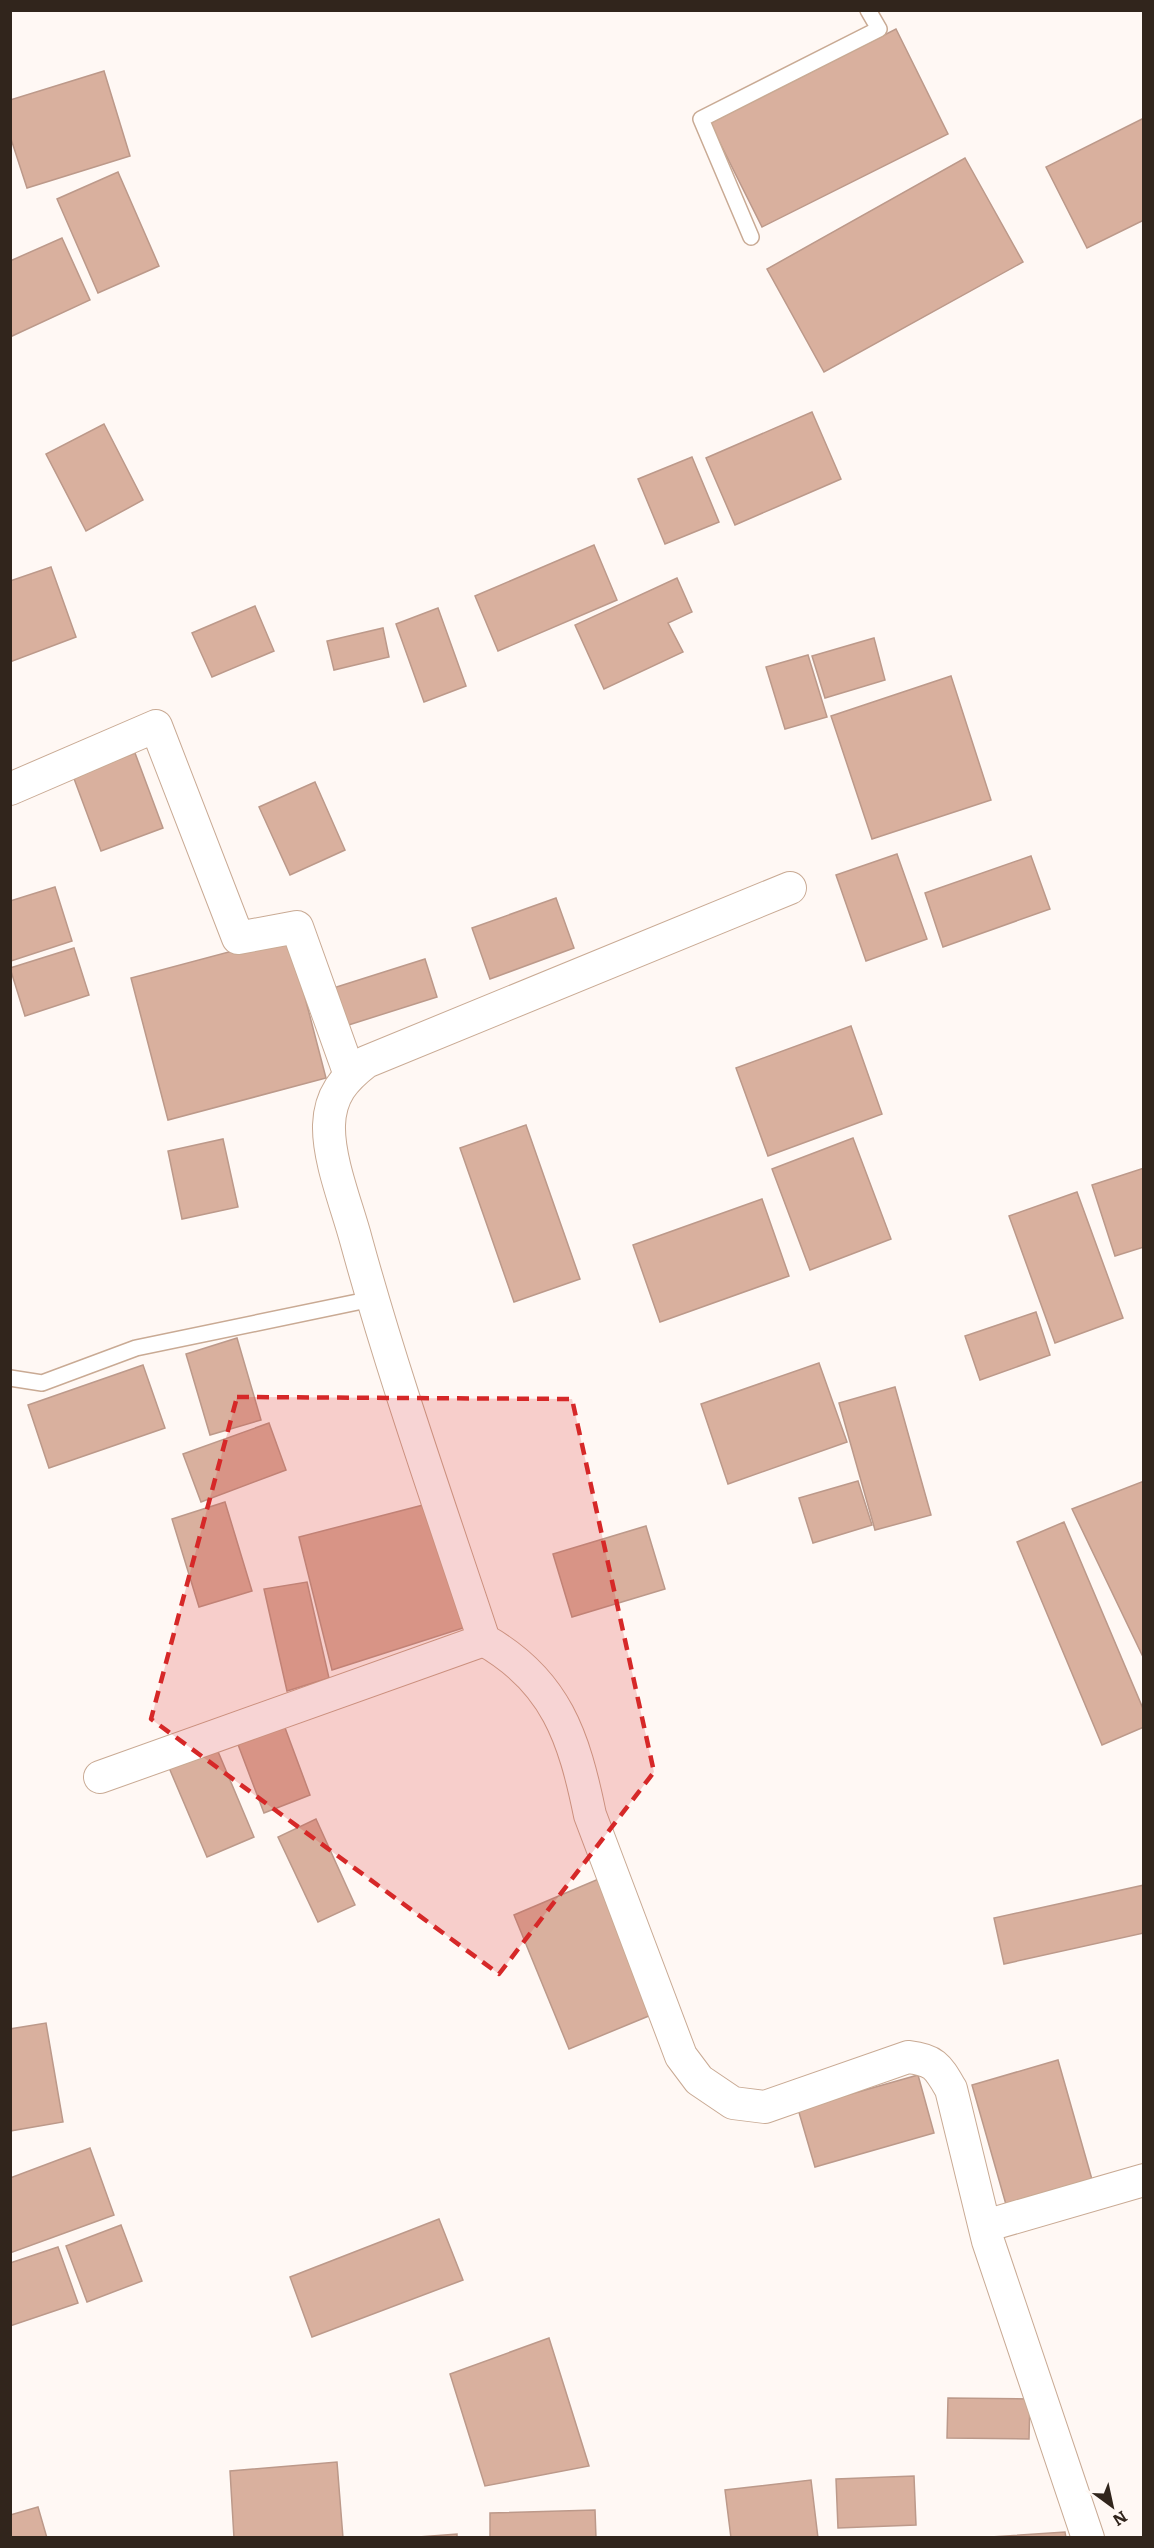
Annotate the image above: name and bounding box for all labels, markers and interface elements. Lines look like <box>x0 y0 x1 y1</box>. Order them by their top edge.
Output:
north arrow <box>1082 2476 1142 2536</box>
text: N <box>1109 2506 1133 2533</box>

